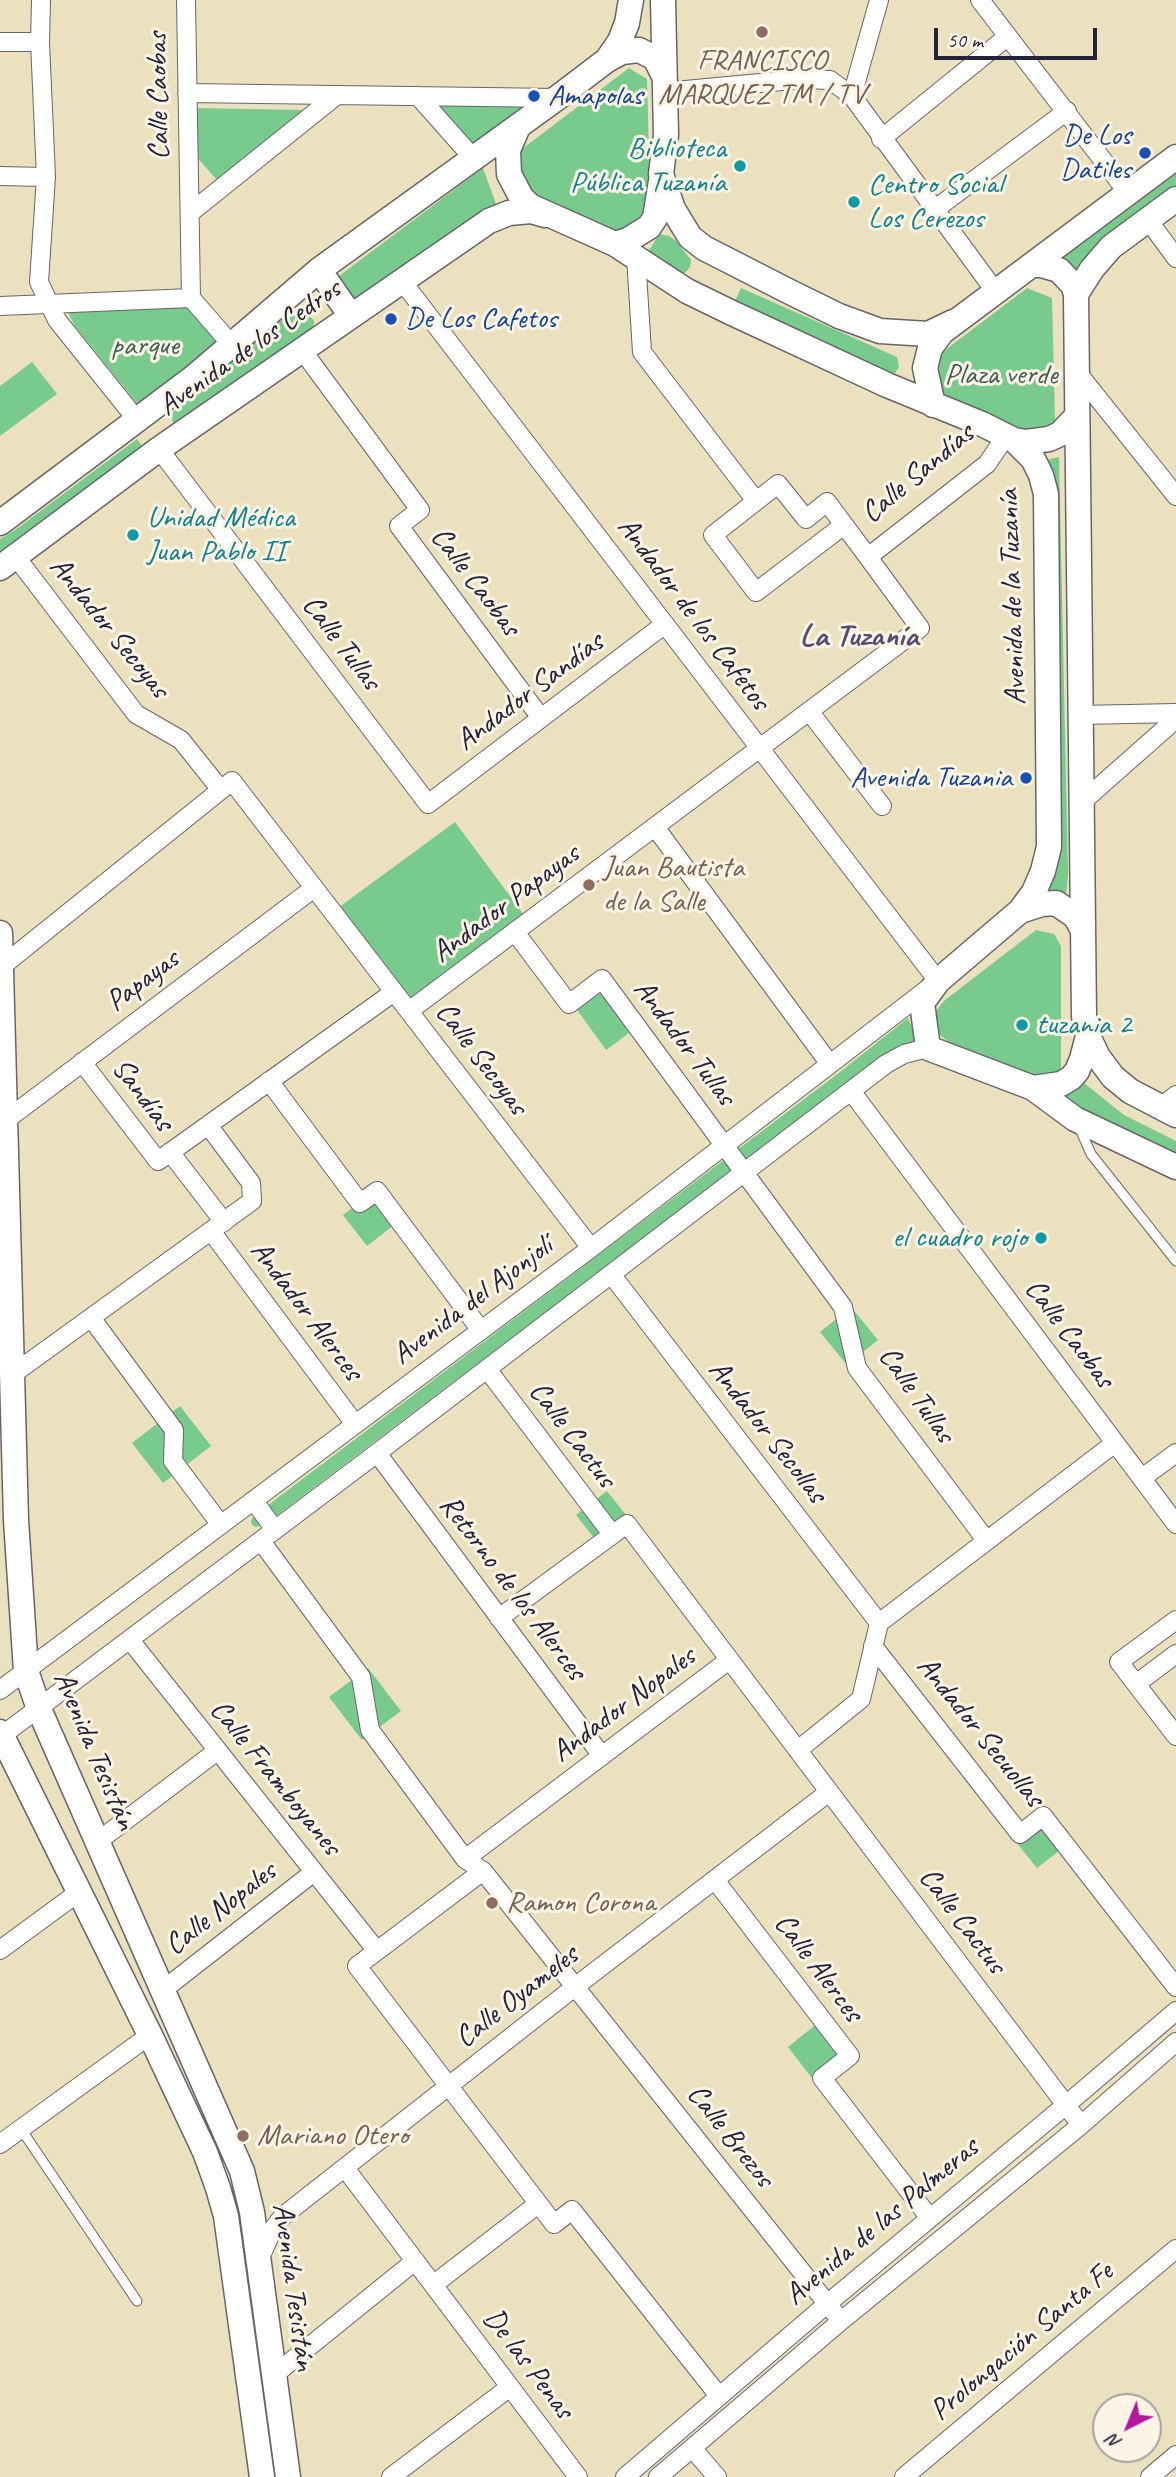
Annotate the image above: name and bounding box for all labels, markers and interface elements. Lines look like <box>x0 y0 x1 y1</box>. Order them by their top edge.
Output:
scale bar <box>938 14 1101 58</box>
marker: FRANCISCO MARQUEZ TM / TV <box>754 24 770 40</box>
text: 50 m <box>947 27 983 53</box>
street label: Calle Caobas <box>140 32 178 160</box>
place label: FRANCISCO MARQUEZ TM / TV <box>658 43 866 113</box>
place label: Amapolas <box>548 78 642 114</box>
marker: Amapolas <box>526 88 542 104</box>
place label: De Los Datiles <box>1060 118 1131 188</box>
place label: Biblioteca Pública Tuzanía <box>570 131 726 202</box>
marker: De Los Datiles <box>1137 145 1153 161</box>
marker: Biblioteca Pública Tuzanía <box>732 158 748 174</box>
place label: Centro Social Los Cerezos <box>868 167 1002 237</box>
marker: Centro Social Los Cerezos <box>846 194 862 210</box>
street label: Avenida de los Cedros <box>152 272 348 424</box>
place label: De Los Cafetos <box>405 301 557 337</box>
marker: De Los Cafetos <box>383 311 399 327</box>
park label: parque <box>111 328 179 364</box>
park label: Plaza verde <box>944 357 1058 393</box>
street label: Calle Sandías <box>854 416 982 532</box>
street label: Avenida de la Tuzanía <box>991 488 1035 706</box>
place label: Unidad Médica Juan Pablo II <box>147 500 295 570</box>
street label: Andador de los Cafetos <box>609 511 777 717</box>
street label: Calle Caobas <box>422 520 528 644</box>
marker: Unidad Médica Juan Pablo II <box>125 527 141 543</box>
street label: Andador Secoyas <box>41 550 177 706</box>
street label: Calle Tullas <box>294 589 388 697</box>
district label: La Tuzanía <box>800 618 918 656</box>
street label: Andador Sandías <box>449 625 611 759</box>
place label: Avenida Tuzania <box>850 760 1012 796</box>
marker: Avenida Tuzania <box>1018 770 1034 786</box>
street label: Andador Papayas <box>425 837 587 971</box>
place label: Juan Bautista de la Salle <box>603 850 744 920</box>
marker: Juan Bautista de la Salle <box>581 877 597 893</box>
street label: Papayas <box>99 942 187 1020</box>
street label: Andador Tullas <box>625 973 743 1113</box>
street label: Calle Secoyas <box>427 995 535 1123</box>
place label: tuzania 2 <box>1036 1007 1131 1043</box>
marker: tuzania 2 <box>1014 1017 1030 1033</box>
street label: Sandías <box>103 1052 181 1138</box>
place label: el cuadro rojo <box>892 1220 1027 1256</box>
street label: Avenida del Ajonjolí <box>386 1229 560 1373</box>
marker: el cuadro rojo <box>1033 1230 1049 1246</box>
street label: Andador Alerces <box>242 1234 370 1388</box>
street label: Calle Caobas <box>1016 1272 1122 1396</box>
street label: Calle Tullas <box>870 1340 962 1450</box>
street label: Andador Secollas <box>700 1353 834 1511</box>
street label: Calle Cactus <box>520 1375 624 1495</box>
street label: Retorno de los Alerces <box>431 1489 593 1687</box>
street label: Andador Nopales <box>545 1639 703 1771</box>
street label: Andador Secuollas <box>908 1650 1052 1814</box>
street label: Avenida Tesistán <box>45 1666 143 1836</box>
street label: Calle Framboyanes <box>201 1693 349 1863</box>
street label: Calle Nopales <box>158 1854 284 1964</box>
street label: Calle Cactus <box>910 1861 1014 1981</box>
place label: Ramon Corona <box>506 1885 655 1921</box>
marker: Ramon Corona <box>484 1895 500 1911</box>
street label: Calle Alerces <box>766 1907 870 2029</box>
street label: Calle Oyameles <box>448 1938 586 2056</box>
street label: Calle Brezos <box>679 2077 781 2195</box>
place label: Mariano Otero <box>257 2118 408 2154</box>
marker: Mariano Otero <box>235 2128 251 2144</box>
street label: Avenida de las Palmeras <box>778 2130 986 2314</box>
street label: Avenida Tesistán <box>263 2201 323 2373</box>
street label: Prolongación Santa Fe <box>923 2255 1121 2429</box>
street label: De las Penas <box>475 2302 581 2426</box>
north arrow <box>1092 2393 1162 2463</box>
text: N <box>1102 2429 1127 2455</box>

